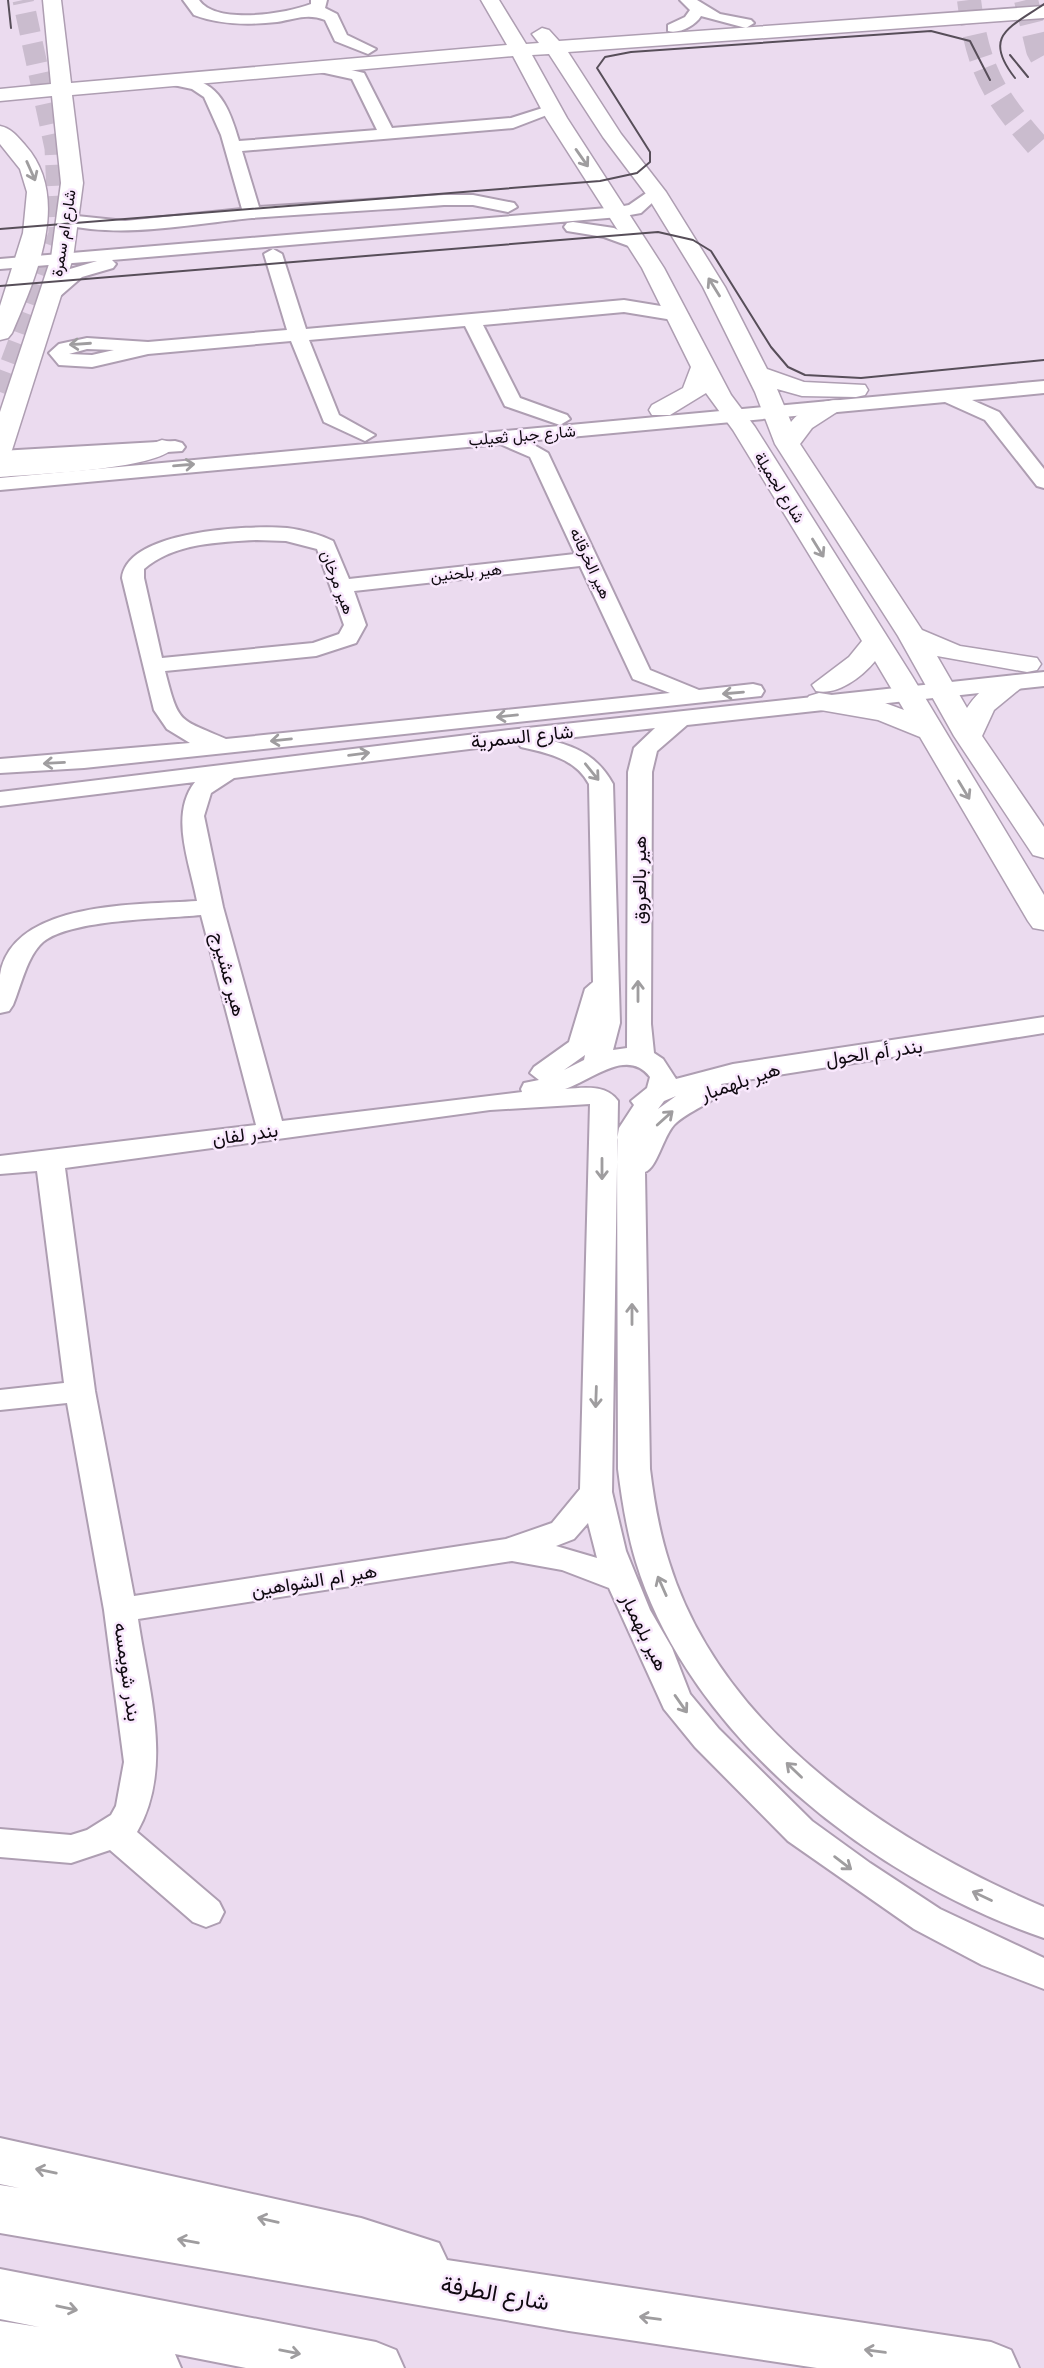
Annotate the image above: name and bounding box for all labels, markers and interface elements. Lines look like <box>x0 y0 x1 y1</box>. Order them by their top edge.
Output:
one-way arrow <box>575 148 589 167</box>
one-way arrow <box>25 160 38 181</box>
street label: شارع ام سمرة <box>47 188 82 278</box>
one-way arrow <box>706 278 720 298</box>
one-way arrow <box>69 338 92 351</box>
street label: شارع جبل ثعيلب <box>468 421 576 452</box>
street label: شارع لجميلة <box>749 448 809 527</box>
one-way arrow <box>173 458 195 471</box>
street label: هير الخرقانه <box>565 525 615 602</box>
one-way arrow <box>811 537 825 557</box>
street label: هير مرخان <box>316 547 358 617</box>
street label: هير بلحنين <box>429 559 503 587</box>
one-way arrow <box>723 687 745 700</box>
one-way arrow <box>496 710 519 723</box>
street label: شارع السمرية <box>470 721 575 754</box>
one-way arrow <box>270 734 293 747</box>
one-way arrow <box>348 748 370 761</box>
one-way arrow <box>43 756 66 769</box>
one-way arrow <box>585 762 600 780</box>
one-way arrow <box>958 779 972 799</box>
street label: هير بالعروق <box>629 836 651 924</box>
street label: هير عشيرج <box>205 930 250 1019</box>
one-way arrow <box>631 979 645 1002</box>
street label: بندر أم الحول <box>824 1035 924 1072</box>
street label: هير بلهمبار <box>697 1058 783 1106</box>
one-way arrow <box>656 1110 674 1126</box>
street label: بندر لفان <box>211 1119 280 1150</box>
one-way arrow <box>595 1158 609 1181</box>
one-way arrow <box>625 1303 639 1326</box>
one-way arrow <box>590 1385 603 1408</box>
street label: هير ام الشواهين <box>250 1560 379 1603</box>
one-way arrow <box>654 1576 667 1597</box>
street label: هير بلهمبار <box>616 1589 672 1675</box>
street label: بندر شويمسه <box>109 1621 145 1723</box>
one-way arrow <box>673 1695 688 1714</box>
one-way arrow <box>785 1761 802 1778</box>
one-way arrow <box>833 1855 852 1870</box>
one-way arrow <box>971 1889 993 1902</box>
one-way arrow <box>35 2163 58 2177</box>
one-way arrow <box>257 2213 280 2227</box>
one-way arrow <box>177 2234 200 2247</box>
street label: شارع الطرفة <box>438 2271 551 2318</box>
one-way arrow <box>55 2301 78 2315</box>
one-way arrow <box>639 2311 662 2324</box>
one-way arrow <box>864 2344 887 2357</box>
one-way arrow <box>278 2345 301 2359</box>

